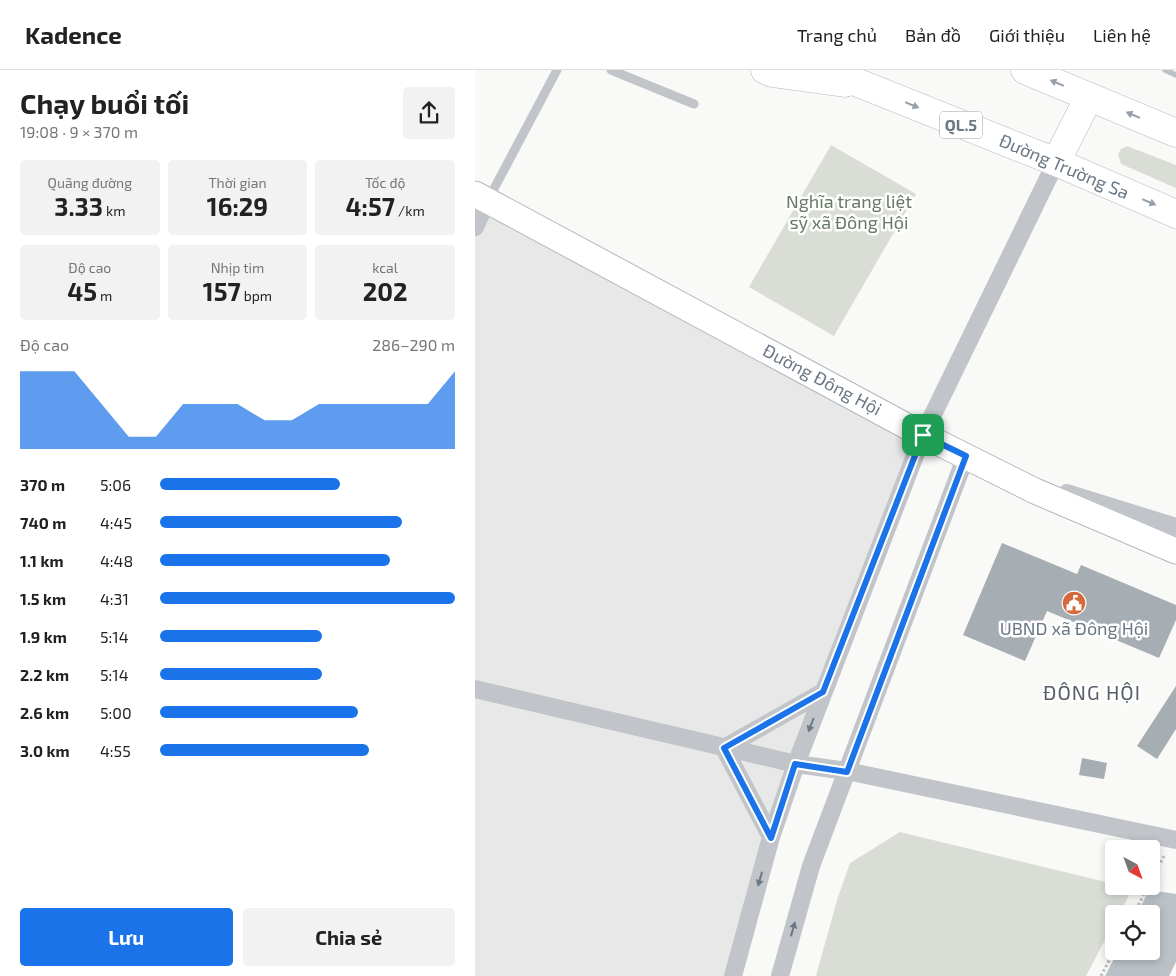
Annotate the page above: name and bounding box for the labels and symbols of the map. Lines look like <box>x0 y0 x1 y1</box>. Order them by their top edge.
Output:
one-way arrow <box>1050 79 1064 87</box>
one-way arrow <box>905 102 920 109</box>
one-way arrow <box>1125 111 1140 119</box>
road number: QL.5 <box>940 112 982 138</box>
street label: Đường Trường Sa <box>996 129 1133 203</box>
park label: Nghĩa trang liệt sỹ xã Đông Hội <box>786 190 912 233</box>
one-way arrow <box>1142 199 1156 207</box>
street label: Đường Đông Hội <box>759 339 886 420</box>
pin <box>902 414 944 456</box>
public building icon: UBND xã Đông Hội <box>1061 590 1087 616</box>
place label: UBND xã Đông Hội <box>1000 617 1148 639</box>
district label: ĐÔNG HỘI <box>1043 680 1141 704</box>
one-way arrow <box>806 718 814 732</box>
north arrow <box>1105 840 1160 895</box>
one-way arrow <box>755 872 763 887</box>
one-way arrow <box>790 922 798 937</box>

